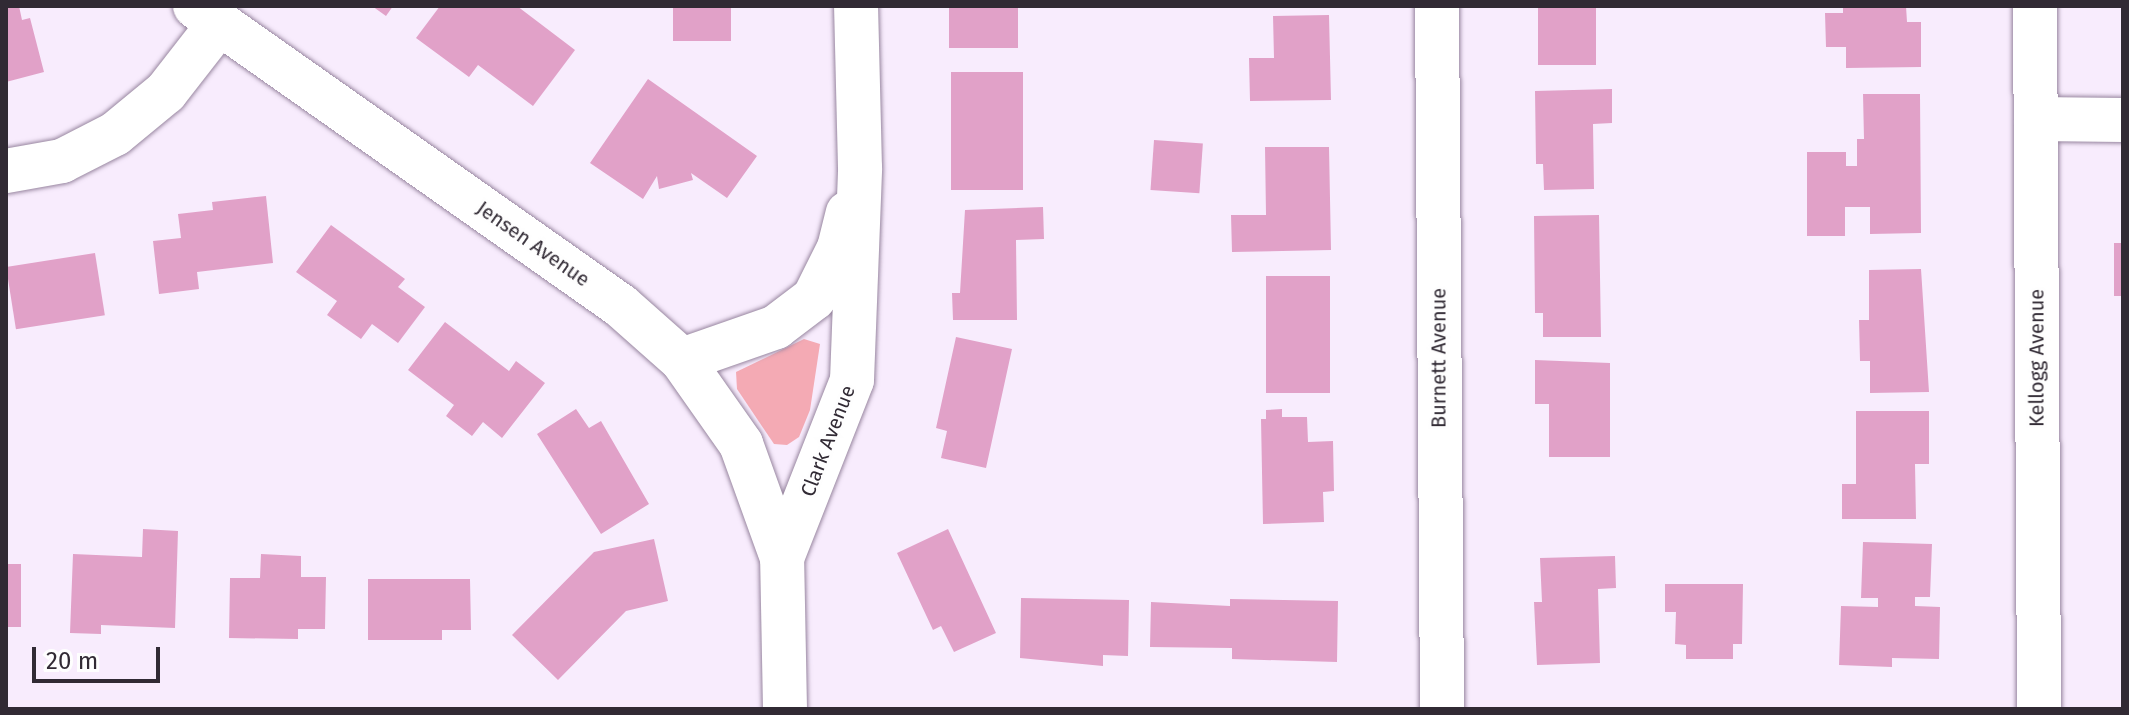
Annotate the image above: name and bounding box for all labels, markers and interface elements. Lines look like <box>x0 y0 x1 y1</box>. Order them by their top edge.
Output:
street label: Jensen Avenue <box>472 196 594 292</box>
street label: Burnett Avenue <box>1427 288 1451 428</box>
street label: Kellogg Avenue <box>2025 289 2049 427</box>
street label: Clark Avenue <box>796 382 860 500</box>
scale bar <box>36 631 164 681</box>
text: 20 m <box>46 647 98 675</box>

